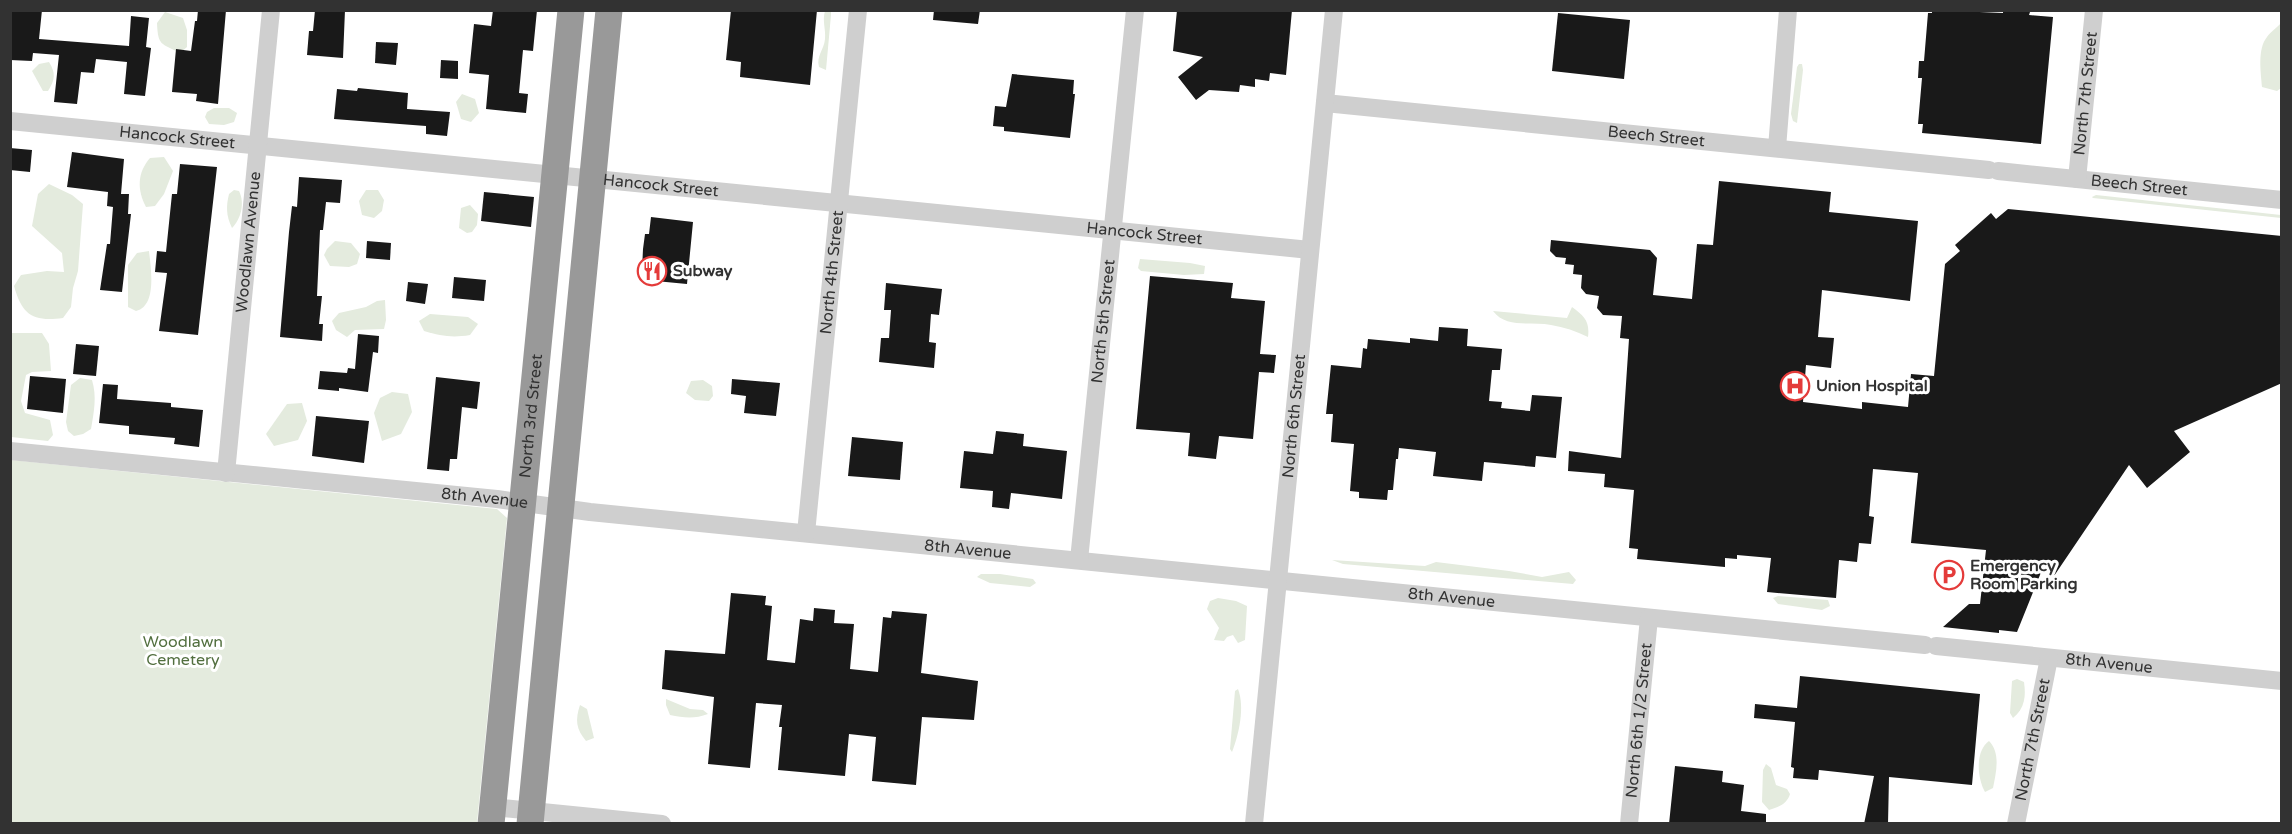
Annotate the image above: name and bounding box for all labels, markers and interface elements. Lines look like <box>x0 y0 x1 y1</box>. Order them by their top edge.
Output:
street label: North 7th Street <box>2069 31 2102 156</box>
street label: Hancock Street <box>118 122 236 153</box>
street label: Beech Street <box>1607 122 1706 151</box>
street label: Hancock Street <box>602 170 720 201</box>
street label: Woodlawn Avenue <box>232 171 265 314</box>
street label: Beech Street <box>2090 171 2189 200</box>
street label: North 4th Street <box>816 209 848 335</box>
street label: Hancock Street <box>1086 218 1203 249</box>
restaurant icon: Subway <box>636 255 668 287</box>
street label: North 5th Street <box>1087 258 1120 384</box>
place label: Subway <box>673 261 733 281</box>
street label: North 3rd Street <box>515 353 547 479</box>
street label: North 6th Street <box>1278 353 1310 479</box>
hospital icon: Union Hospital <box>1779 370 1811 402</box>
place label: Union Hospital <box>1816 376 1928 396</box>
street label: 8th Avenue <box>440 484 529 513</box>
street label: 8th Avenue <box>923 535 1012 564</box>
place label: Emergency Room Parking <box>1970 556 2078 594</box>
parking icon: Emergency Room Parking <box>1933 559 1965 591</box>
street label: 8th Avenue <box>1407 584 1496 612</box>
park label: Woodlawn Cemetery <box>143 632 223 670</box>
street label: North 6th 1/2 Street <box>1622 642 1657 799</box>
street label: 8th Avenue <box>2065 649 2154 678</box>
street label: North 7th Street <box>2011 677 2055 803</box>

